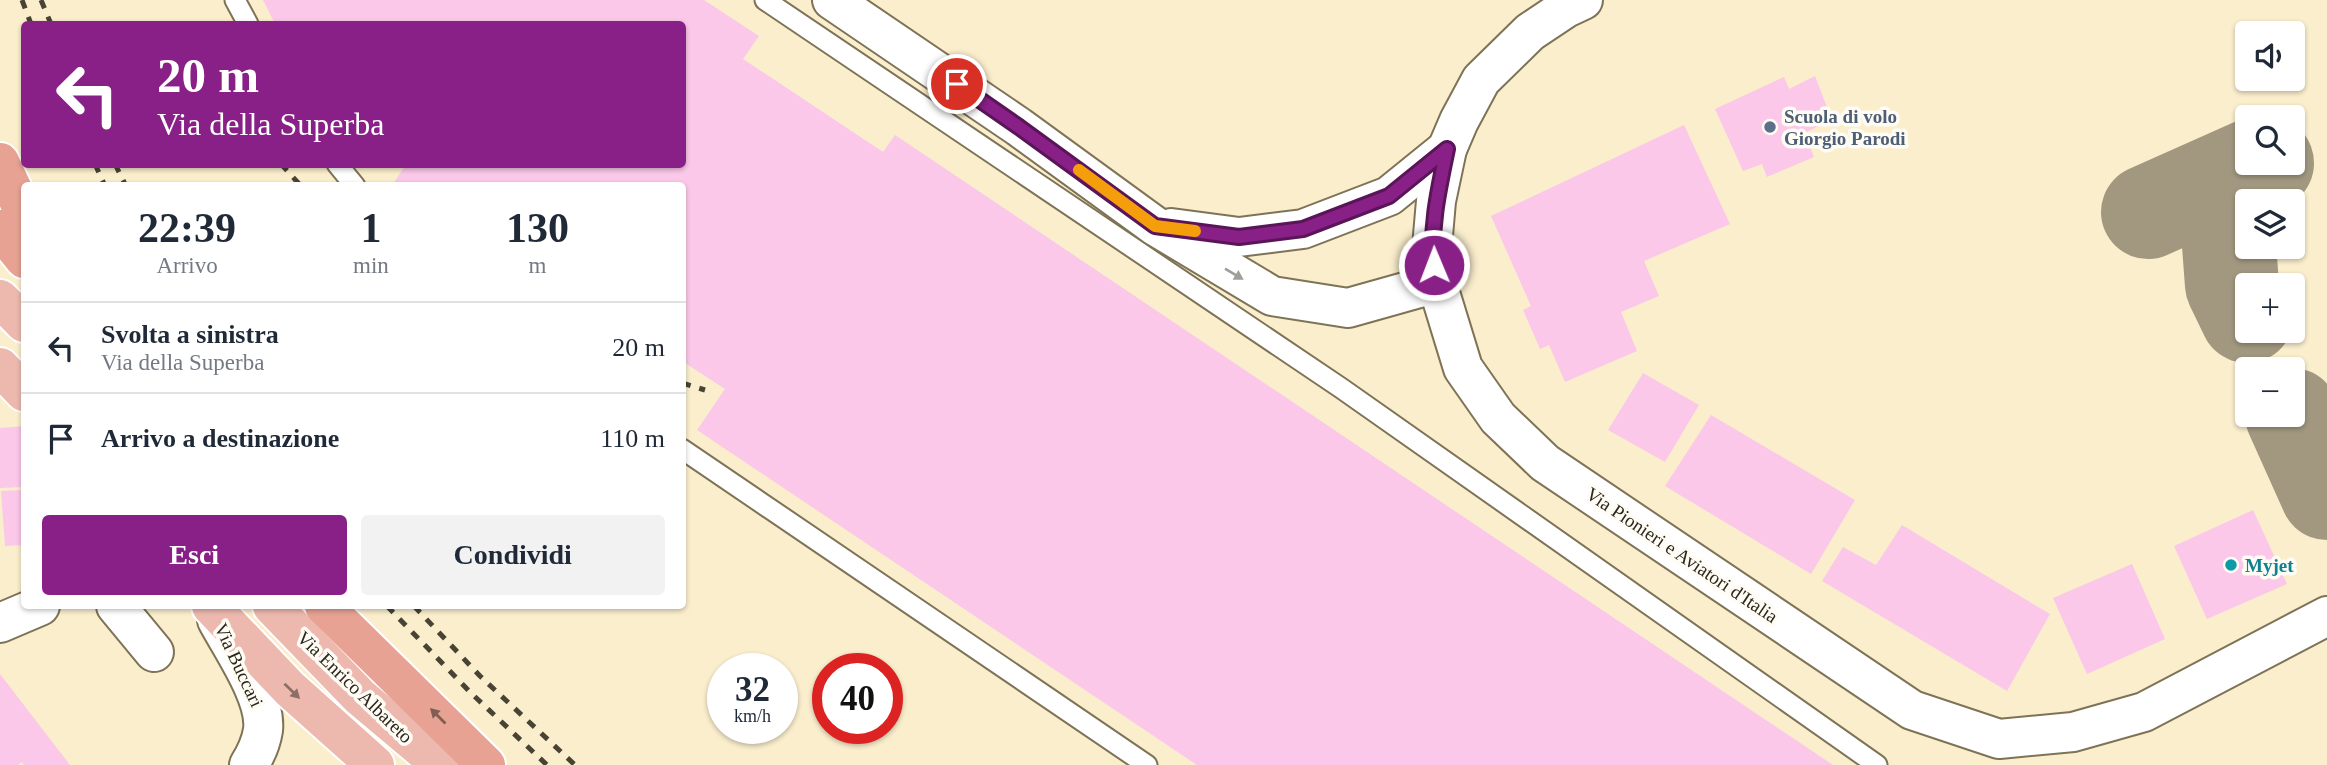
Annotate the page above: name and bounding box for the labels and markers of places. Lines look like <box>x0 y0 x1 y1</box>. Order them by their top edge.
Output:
pin <box>927 54 987 114</box>
place label: Scuola di volo Giorgio Parodi <box>1784 106 1906 149</box>
marker: Scuola di volo Giorgio Parodi <box>1762 119 1778 135</box>
place label: Myjet <box>2245 555 2294 576</box>
marker: Myjet <box>2223 557 2239 573</box>

